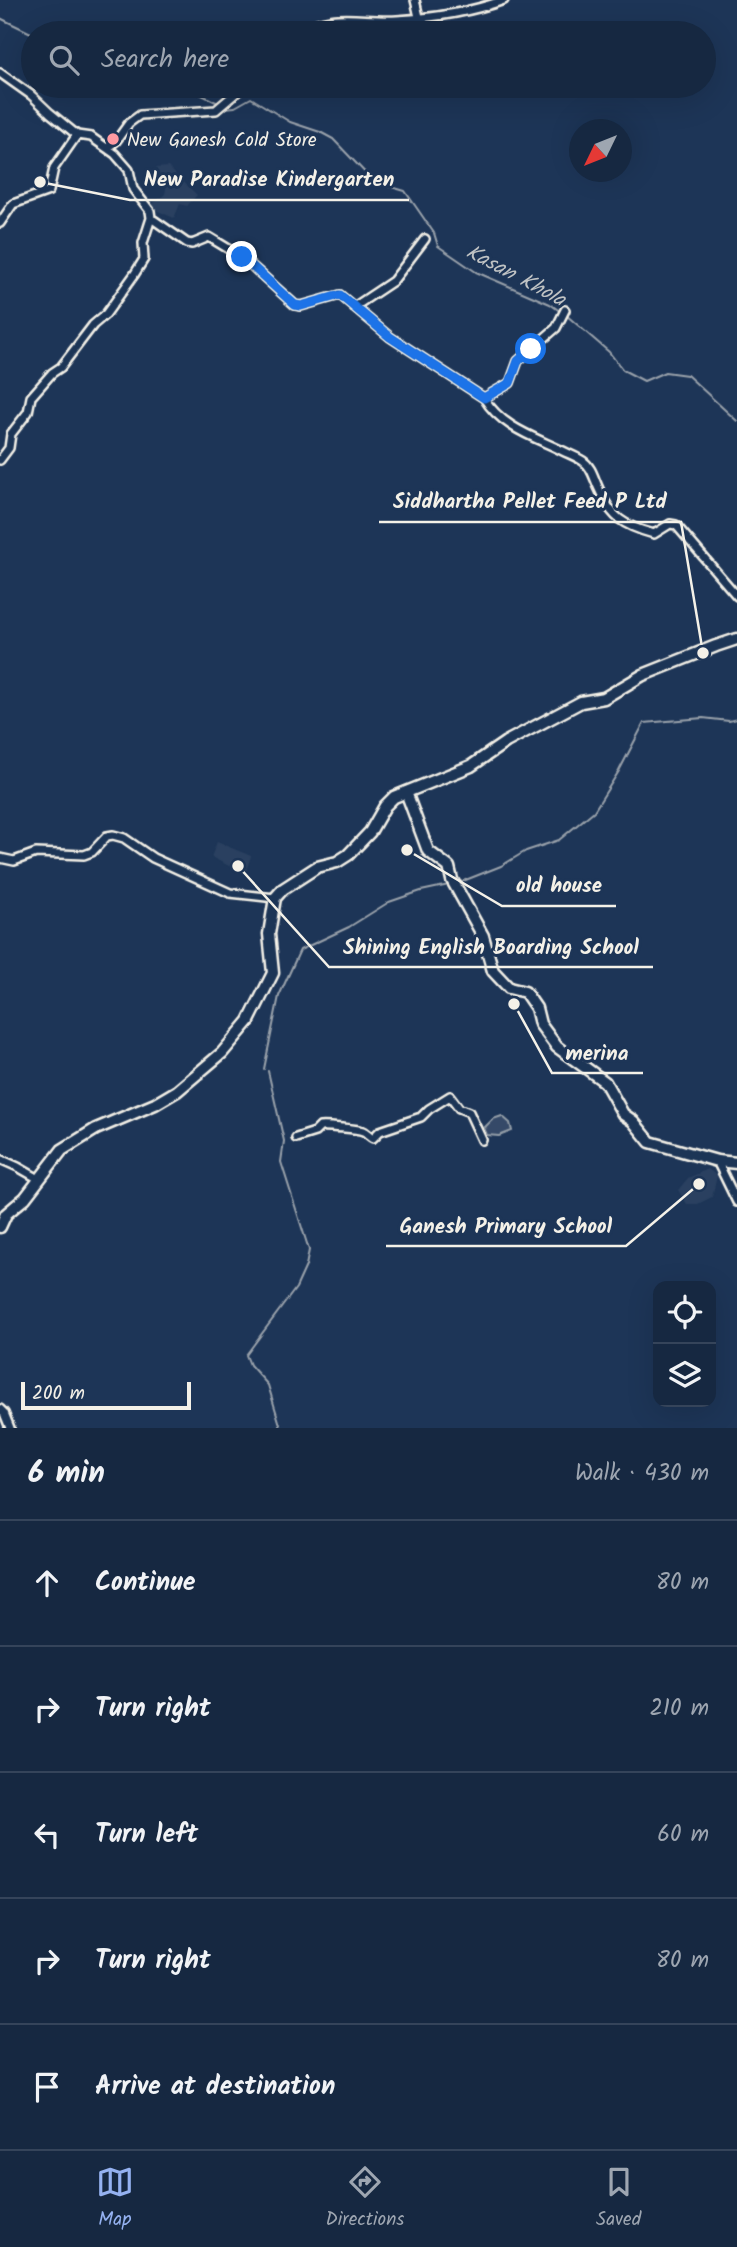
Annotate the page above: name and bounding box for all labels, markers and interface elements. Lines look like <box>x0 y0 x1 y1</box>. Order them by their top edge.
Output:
search box <box>21 21 716 98</box>
text: Search here <box>101 39 229 81</box>
icon: search <box>45 41 83 79</box>
north arrow <box>569 119 632 182</box>
place label: New Ganesh Cold Store <box>127 126 317 156</box>
marker: New Ganesh Cold Store <box>105 131 121 147</box>
callout: New Paradise Kindergarten <box>130 158 409 200</box>
text: New Paradise Kindergarten <box>144 164 394 197</box>
water label: Kasan Khola <box>459 236 572 317</box>
route end <box>226 241 257 272</box>
route start <box>515 333 546 364</box>
callout: Siddhartha Pellet Feed P Ltd <box>379 480 681 522</box>
text: Siddhartha Pellet Feed P Ltd <box>393 486 668 519</box>
callout: old house <box>502 864 616 906</box>
text: old house <box>516 870 602 903</box>
callout: Shining English Boarding School <box>329 925 653 967</box>
text: Shining English Boarding School <box>343 932 639 965</box>
callout: merina <box>552 1031 643 1073</box>
text: merina <box>566 1038 629 1071</box>
callout: Ganesh Primary School <box>386 1204 626 1246</box>
text: Ganesh Primary School <box>400 1211 613 1244</box>
map controls <box>653 1281 716 1407</box>
button: locate <box>653 1281 716 1344</box>
button: layers <box>653 1344 716 1407</box>
scale bar <box>21 1379 191 1411</box>
text: 200 m <box>32 1379 85 1409</box>
text: 6 min <box>28 1450 105 1498</box>
text: Walk · 430 m <box>575 1456 709 1492</box>
text: Continue <box>95 1562 196 1604</box>
icon: ahead <box>28 1564 66 1602</box>
text: 80 m <box>656 1565 709 1601</box>
text: Turn right <box>95 1688 211 1730</box>
icon: right <box>28 1690 66 1728</box>
text: 210 m <box>649 1691 709 1727</box>
text: Turn left <box>95 1814 198 1856</box>
icon: left <box>28 1816 66 1854</box>
text: 60 m <box>657 1817 709 1853</box>
text: Turn right <box>95 1940 211 1982</box>
icon: right <box>28 1942 66 1980</box>
text: 80 m <box>656 1943 709 1979</box>
text: Arrive at destination <box>95 2066 335 2108</box>
icon: arrive <box>28 2068 66 2106</box>
tab: Map <box>96 2163 134 2235</box>
tab: Directions <box>326 2163 404 2235</box>
tab: Saved <box>596 2163 641 2235</box>

